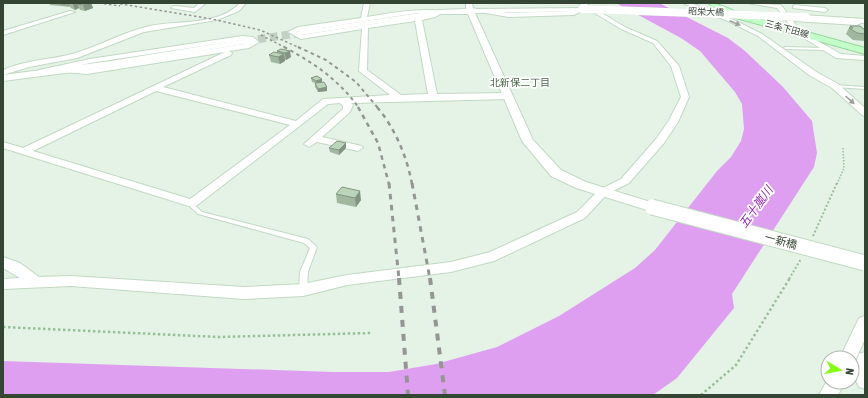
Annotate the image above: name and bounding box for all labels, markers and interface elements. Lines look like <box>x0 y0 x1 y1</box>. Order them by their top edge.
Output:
street label: 昭栄大橋 <box>688 6 724 18</box>
street label: 三条下田線 <box>764 18 811 40</box>
one-way arrow <box>730 20 741 26</box>
district label: 北新保二丁目 <box>490 77 550 88</box>
one-way arrow <box>845 95 855 104</box>
water label: 五十嵐川 <box>736 182 777 231</box>
street label: 一新橋 <box>764 231 798 251</box>
north arrow <box>820 350 860 390</box>
text: N <box>843 367 856 376</box>

